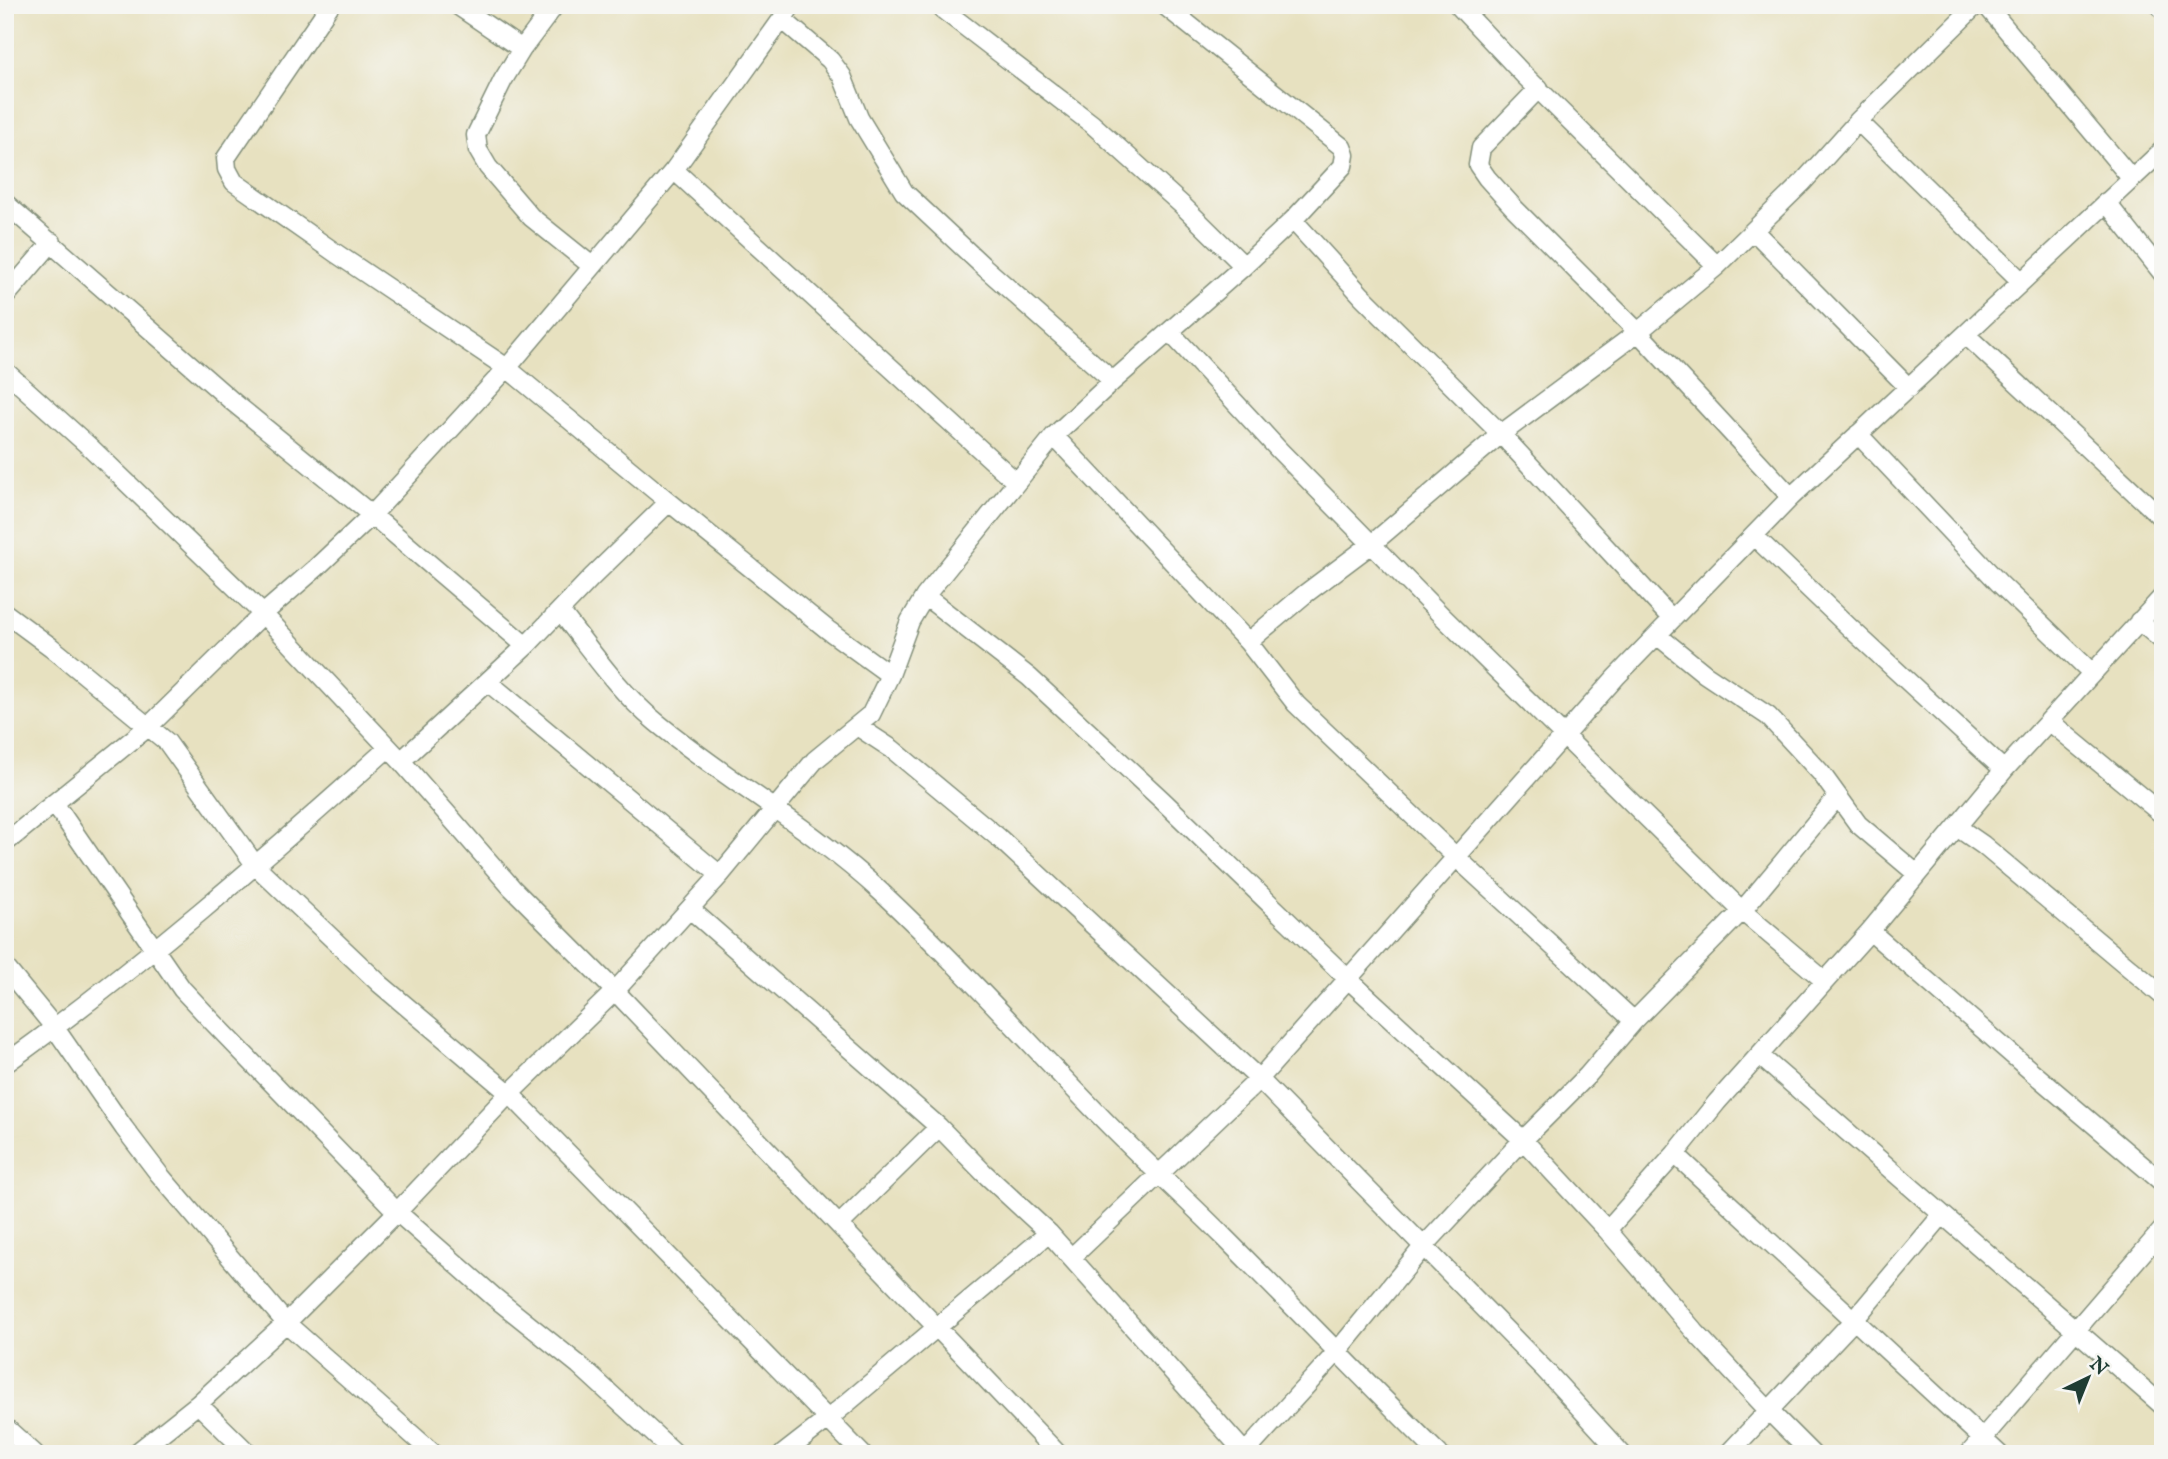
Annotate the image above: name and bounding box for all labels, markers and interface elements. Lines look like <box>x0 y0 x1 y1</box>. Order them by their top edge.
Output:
north arrow <box>2052 1344 2122 1414</box>
text: N <box>2083 1352 2113 1382</box>

